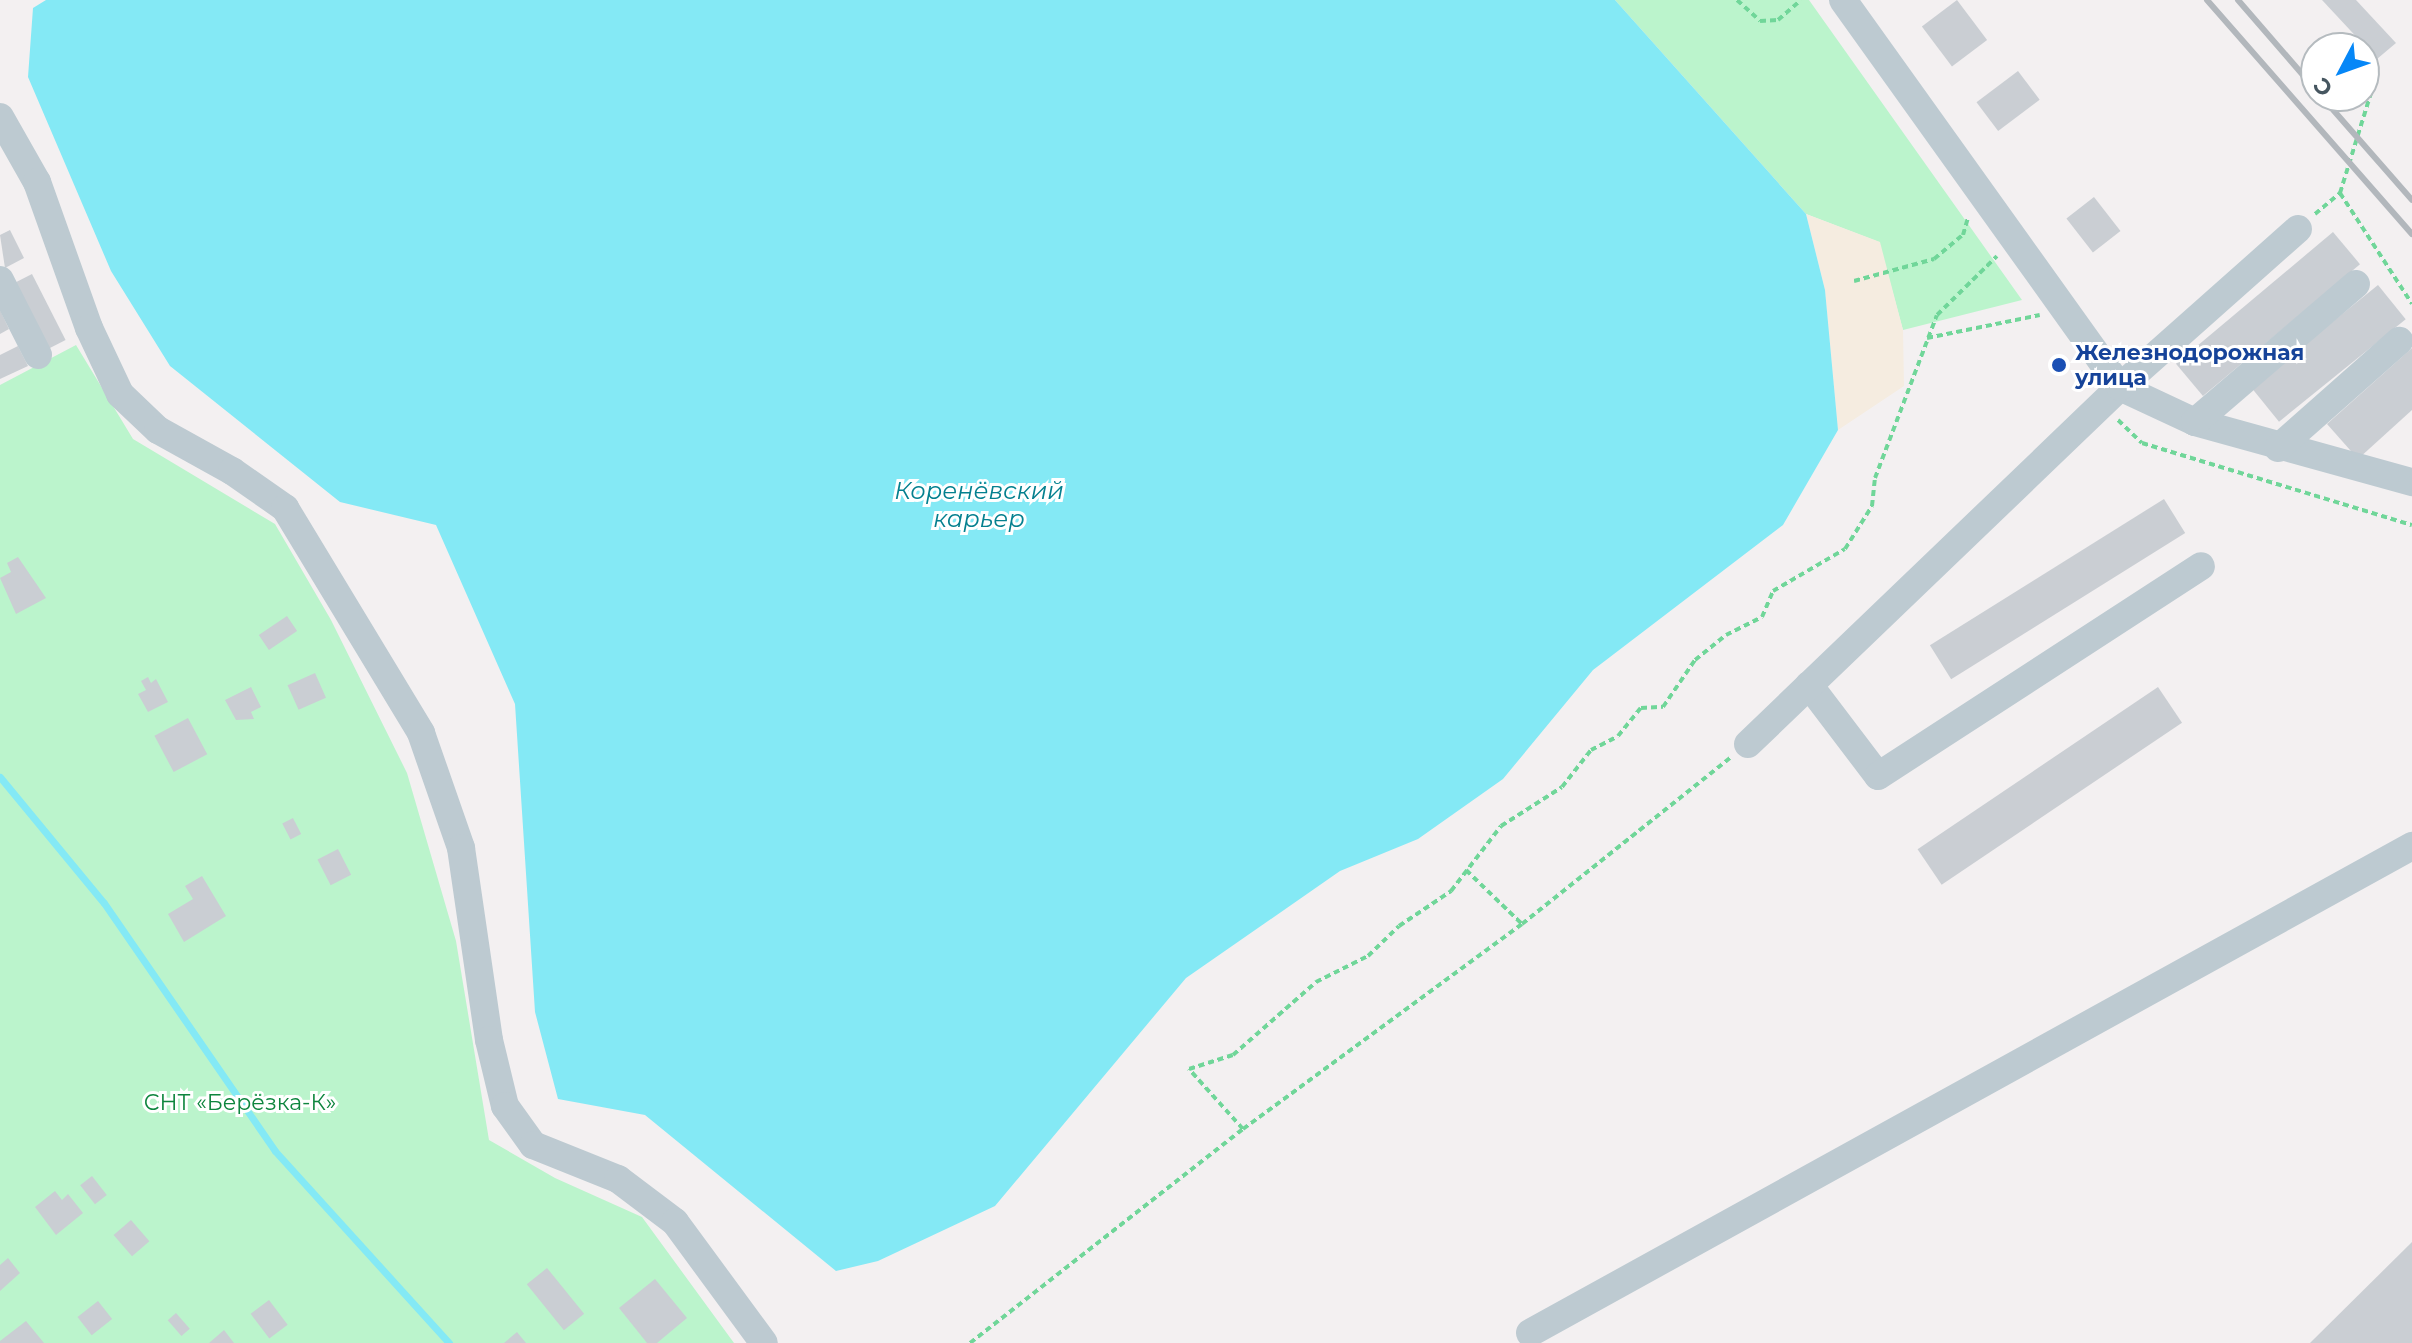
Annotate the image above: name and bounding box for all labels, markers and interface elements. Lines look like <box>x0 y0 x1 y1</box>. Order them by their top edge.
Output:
north arrow <box>2300 32 2380 112</box>
text: С <box>2308 72 2338 102</box>
place label: Железнодорожная улица <box>2075 339 2304 390</box>
marker: Железнодорожная улица <box>2050 356 2068 374</box>
water label: Коренёвский карьер <box>894 477 1064 533</box>
park label: СНТ «Берёзка-К» <box>144 1090 336 1116</box>

